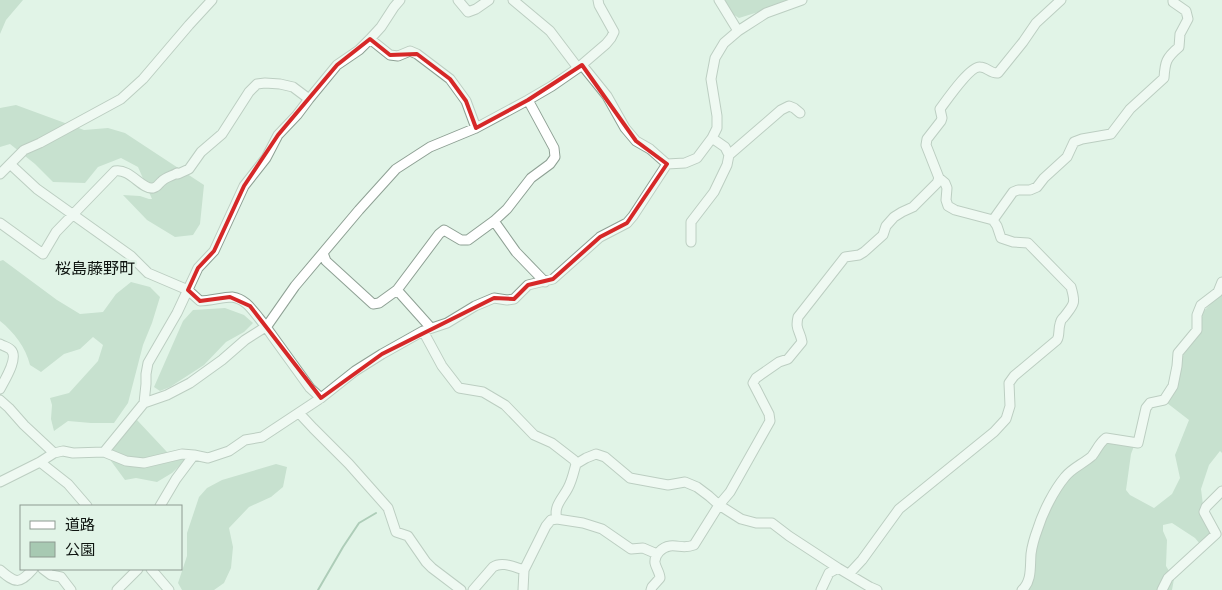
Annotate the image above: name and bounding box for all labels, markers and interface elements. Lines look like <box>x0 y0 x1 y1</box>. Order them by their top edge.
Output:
district label: 桜島藤野町 <box>55 257 135 279</box>
legend <box>20 505 182 570</box>
text: 道路 <box>65 514 95 534</box>
text: 公園 <box>65 539 95 559</box>

